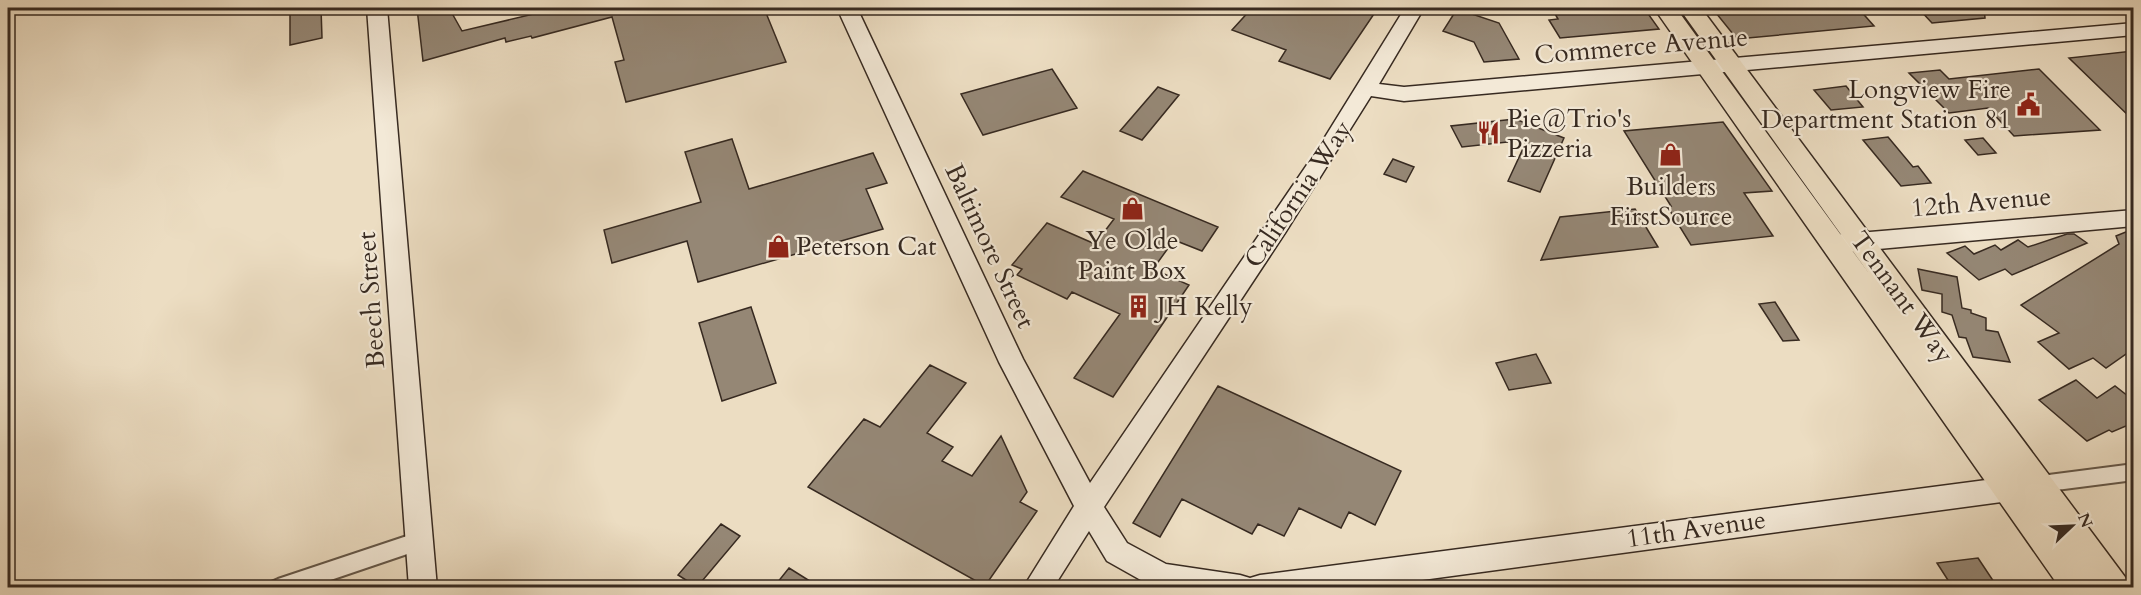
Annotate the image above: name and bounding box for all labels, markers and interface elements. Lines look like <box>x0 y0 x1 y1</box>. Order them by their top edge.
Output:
street label: Commerce Avenue <box>1533 19 1749 73</box>
place label: Longview Fire Department Station 81 <box>1761 72 2011 137</box>
public building icon: Longview Fire Department Station 81 <box>2016 91 2042 117</box>
place label: Pie@Trio's Pizzeria <box>1507 101 1631 166</box>
street label: California Way <box>1236 113 1360 274</box>
restaurant icon: Pie@Trio's Pizzeria <box>1476 120 1502 146</box>
shop icon: Builders FirstSource <box>1658 142 1684 168</box>
street label: Baltimore Street <box>937 158 1043 334</box>
place label: Builders FirstSource <box>1609 169 1733 234</box>
street label: 12th Avenue <box>1910 178 2052 226</box>
shop icon: Ye Olde Paint Box <box>1119 196 1145 222</box>
place label: Ye Olde Paint Box <box>1078 223 1186 288</box>
street label: Tennant Way <box>1842 224 1962 370</box>
place label: Peterson Cat <box>796 229 937 264</box>
street label: Beech Street <box>349 230 393 370</box>
shop icon: Peterson Cat <box>765 233 791 259</box>
place label: JH Kelly <box>1153 289 1253 324</box>
building icon: JH Kelly <box>1126 293 1152 319</box>
north arrow <box>2042 496 2102 556</box>
street label: 11th Avenue <box>1624 502 1768 556</box>
text: N <box>2072 510 2098 531</box>

